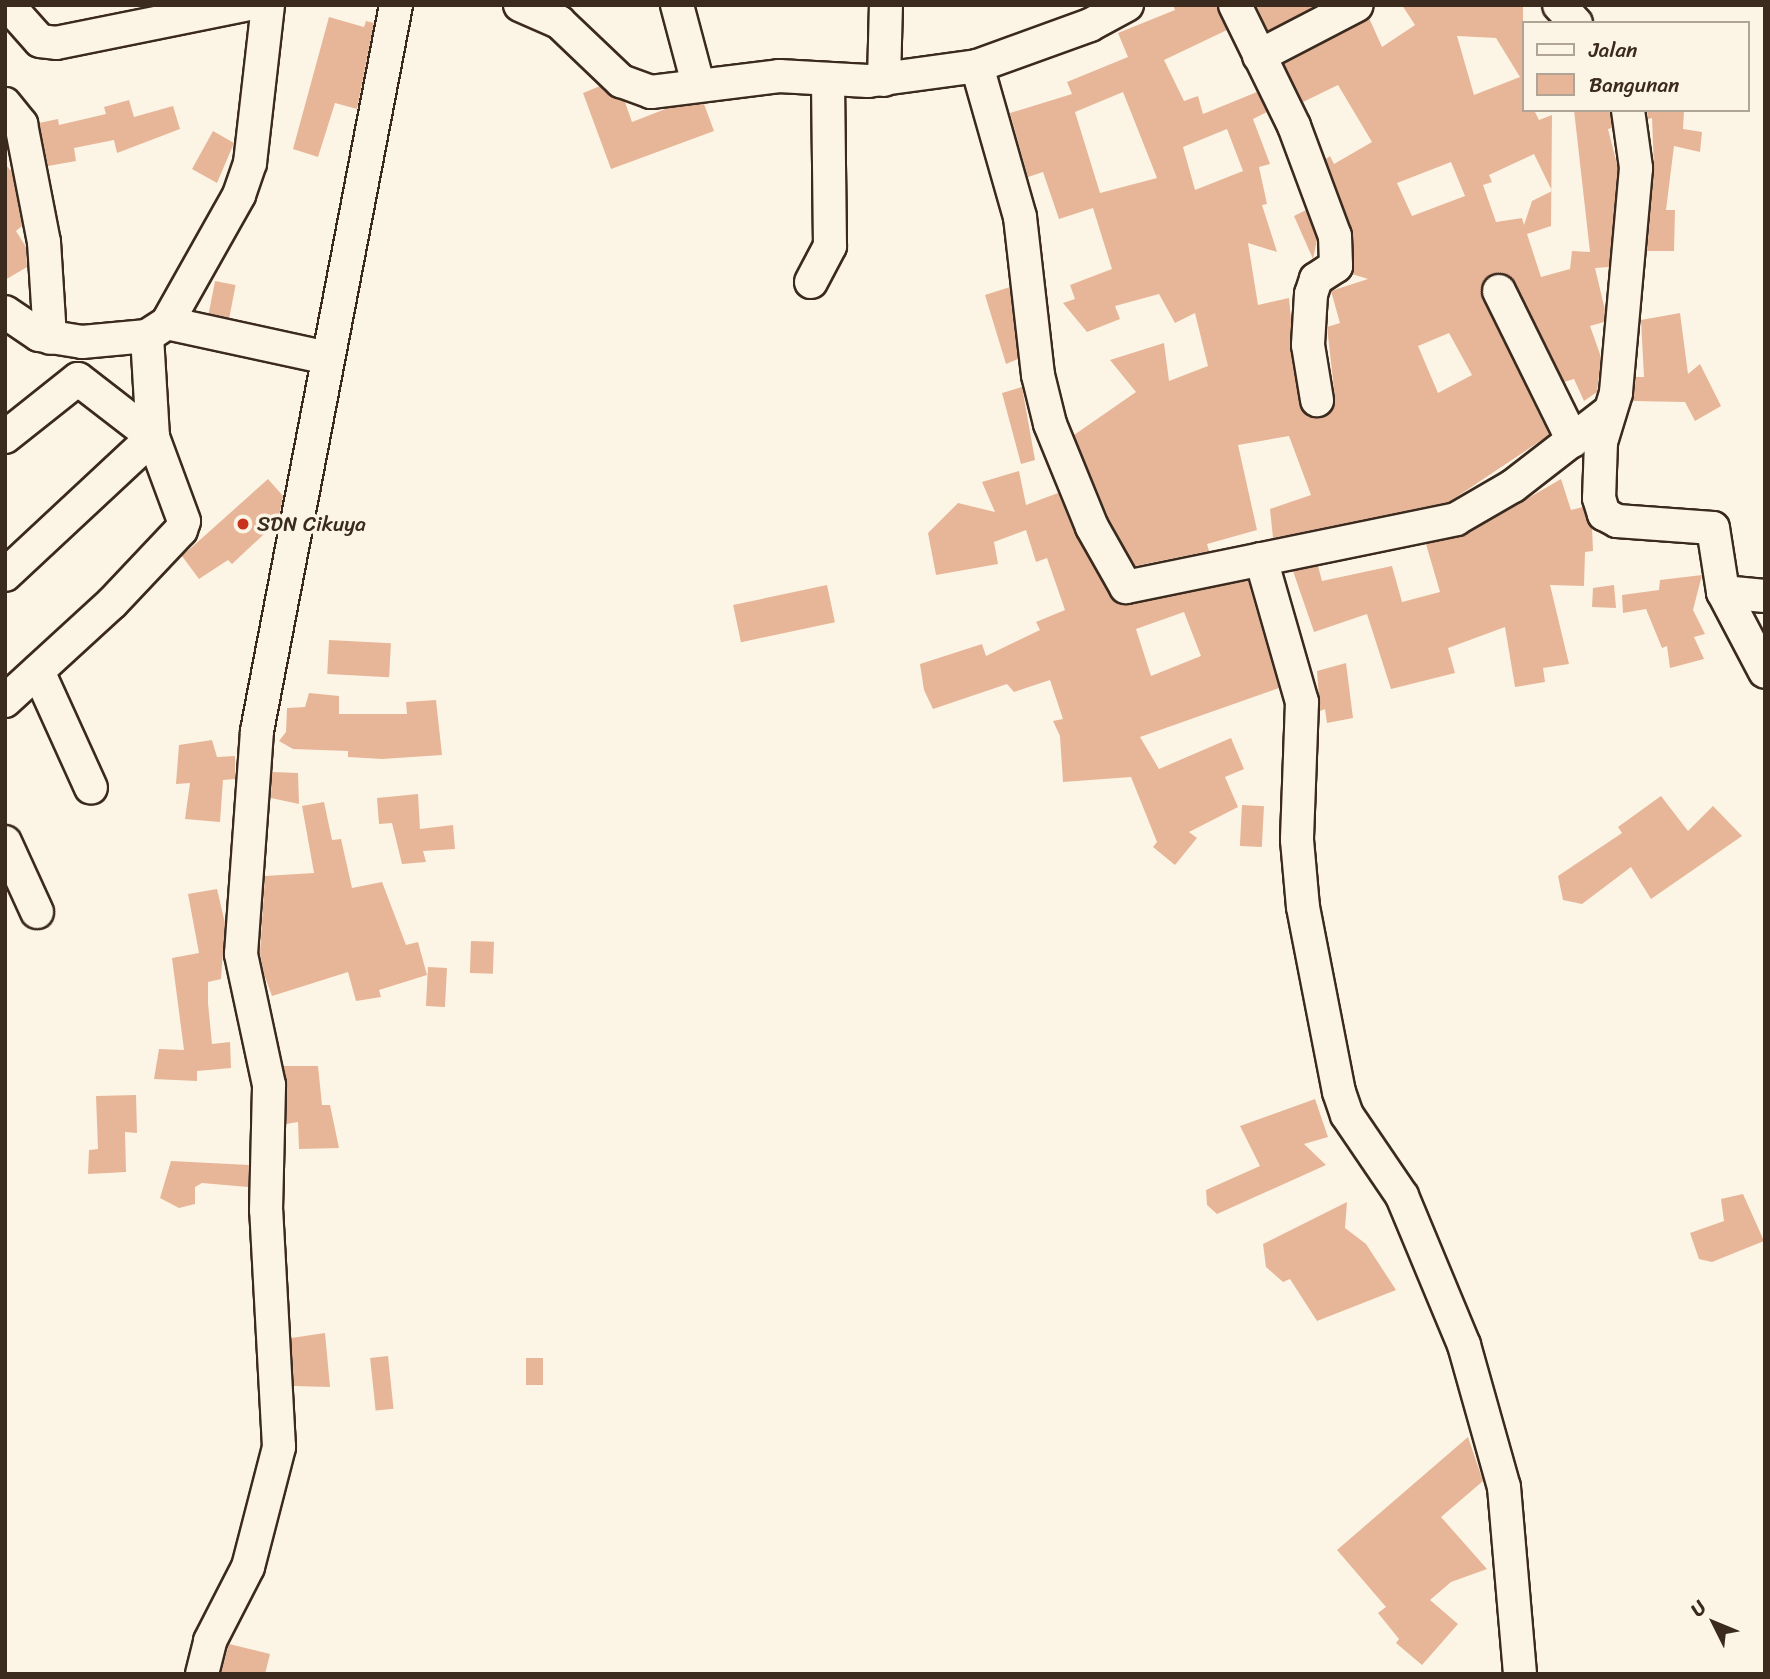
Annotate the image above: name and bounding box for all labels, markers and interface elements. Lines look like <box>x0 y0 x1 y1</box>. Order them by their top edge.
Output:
legend <box>1522 21 1749 112</box>
text: Jalan <box>1589 31 1637 69</box>
text: Bangunan <box>1589 66 1679 104</box>
place label: SDN Cikuya <box>257 511 366 537</box>
marker: SDN Cikuya <box>235 516 251 532</box>
north arrow <box>1679 1588 1749 1658</box>
text: U <box>1682 1592 1715 1624</box>

